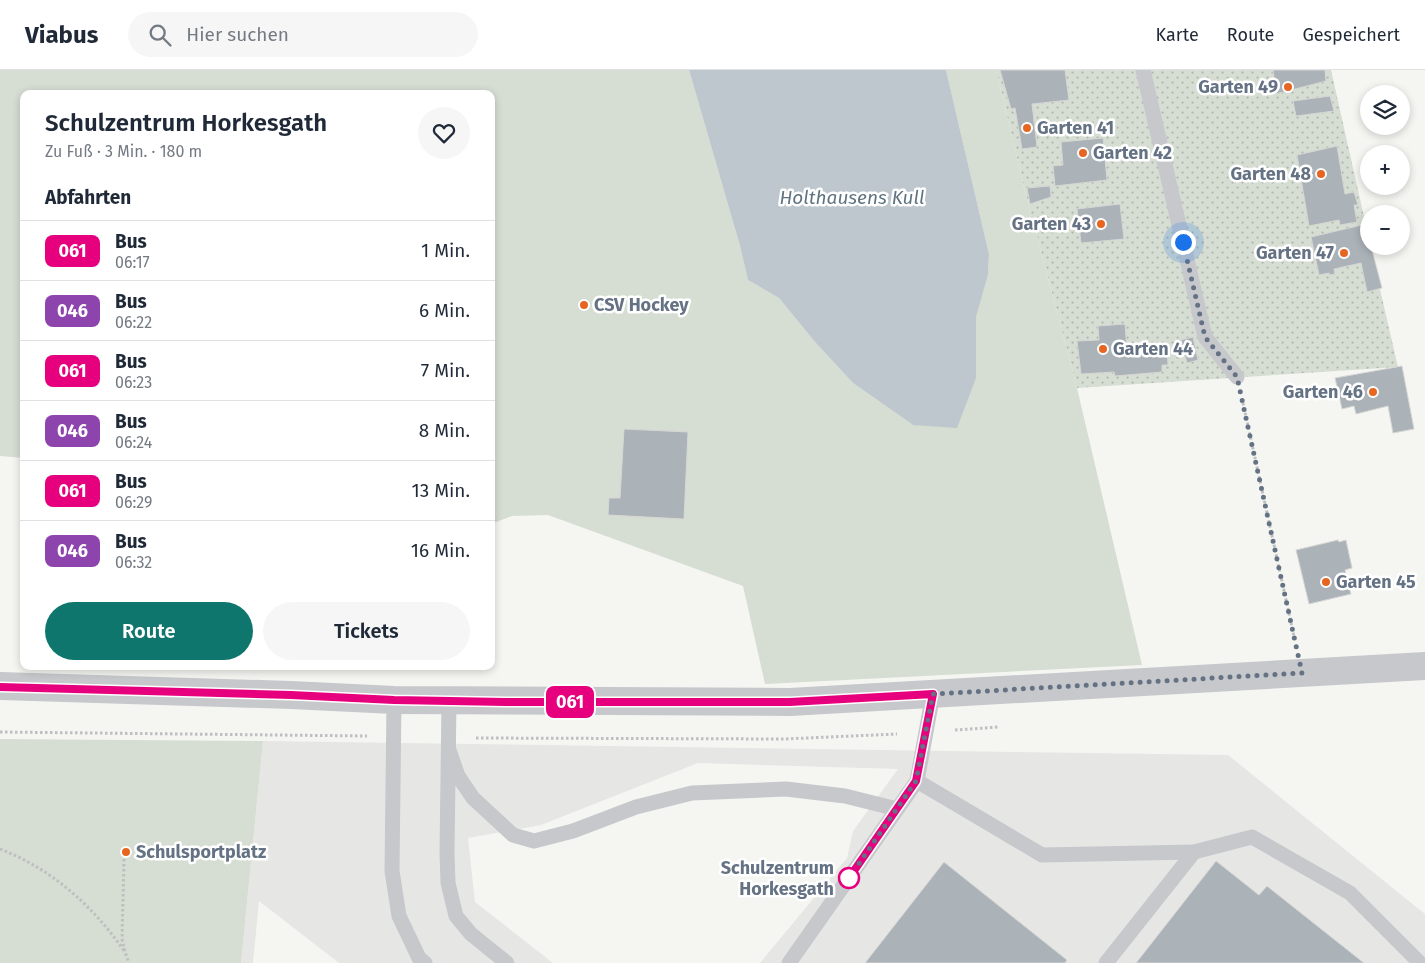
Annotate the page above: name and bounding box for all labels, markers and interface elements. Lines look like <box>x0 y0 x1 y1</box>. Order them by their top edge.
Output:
search box <box>128 12 478 57</box>
text: Viabus <box>25 21 98 49</box>
icon: search <box>146 21 174 49</box>
text: Hier suchen <box>186 23 289 46</box>
text: Karte <box>1156 24 1199 46</box>
text: Route <box>1227 24 1274 46</box>
text: Gespeichert <box>1302 24 1400 46</box>
place label: Garten 49 <box>1198 76 1278 98</box>
marker: Garten 49 <box>1282 81 1294 93</box>
map controls <box>1360 85 1410 255</box>
button: layers <box>1360 85 1410 135</box>
button: heart <box>418 107 470 159</box>
text: Schulzentrum Horkesgath <box>45 109 327 137</box>
place label: Garten 41 <box>1037 117 1114 139</box>
marker: Garten 41 <box>1021 122 1033 134</box>
text: Zu Fuß · 3 Min. · 180 m <box>45 142 202 161</box>
place label: Garten 42 <box>1093 142 1172 164</box>
button: + <box>1360 145 1410 195</box>
marker: Garten 42 <box>1077 147 1089 159</box>
place label: Garten 48 <box>1230 163 1311 185</box>
marker: Garten 48 <box>1315 168 1327 180</box>
text: Abfahrten <box>45 186 131 209</box>
water label: Holthausens Kull <box>780 186 924 209</box>
button: − <box>1360 205 1410 255</box>
place label: Garten 43 <box>1012 213 1091 235</box>
marker: Garten 43 <box>1095 218 1107 230</box>
text: Bus <box>115 230 147 253</box>
your location <box>1171 230 1196 255</box>
text: 1 Min. <box>421 239 470 262</box>
text: 061 <box>58 240 87 262</box>
place label: Garten 47 <box>1256 242 1335 264</box>
marker: Garten 47 <box>1338 247 1350 259</box>
text: 06:17 <box>115 253 150 272</box>
text: Bus <box>115 290 147 313</box>
place label: CSV Hockey <box>594 294 689 316</box>
text: 6 Min. <box>419 299 470 322</box>
marker: CSV Hockey <box>578 299 590 311</box>
text: 046 <box>57 300 88 322</box>
text: 06:22 <box>115 313 152 332</box>
place label: Garten 44 <box>1113 338 1193 360</box>
marker: Garten 44 <box>1097 343 1109 355</box>
text: Bus <box>115 350 147 373</box>
text: 7 Min. <box>421 359 470 382</box>
text: 061 <box>58 360 87 382</box>
text: 06:23 <box>115 373 152 392</box>
place label: Garten 46 <box>1283 381 1363 403</box>
marker: Garten 46 <box>1367 386 1379 398</box>
text: Bus <box>115 410 147 433</box>
text: 8 Min. <box>419 419 470 442</box>
text: 046 <box>57 420 88 442</box>
text: 06:24 <box>115 433 152 452</box>
text: Bus <box>115 470 147 493</box>
text: 13 Min. <box>411 479 470 502</box>
text: 061 <box>58 480 87 502</box>
text: 06:29 <box>115 493 152 512</box>
text: Bus <box>115 530 147 553</box>
text: 16 Min. <box>411 539 470 562</box>
text: 046 <box>57 540 88 562</box>
text: 06:32 <box>115 553 152 572</box>
place label: Garten 45 <box>1336 571 1416 593</box>
marker: Garten 45 <box>1320 576 1332 588</box>
button: Route <box>45 602 253 660</box>
button: Tickets <box>263 602 470 660</box>
line badge: 061 <box>541 686 599 718</box>
text: 061 <box>556 691 584 713</box>
place label: Schulsportplatz <box>136 841 266 863</box>
marker: Schulsportplatz <box>120 846 132 858</box>
place label: Schulzentrum Horkesgath <box>721 857 834 900</box>
marker: Schulzentrum Horkesgath <box>838 867 860 889</box>

